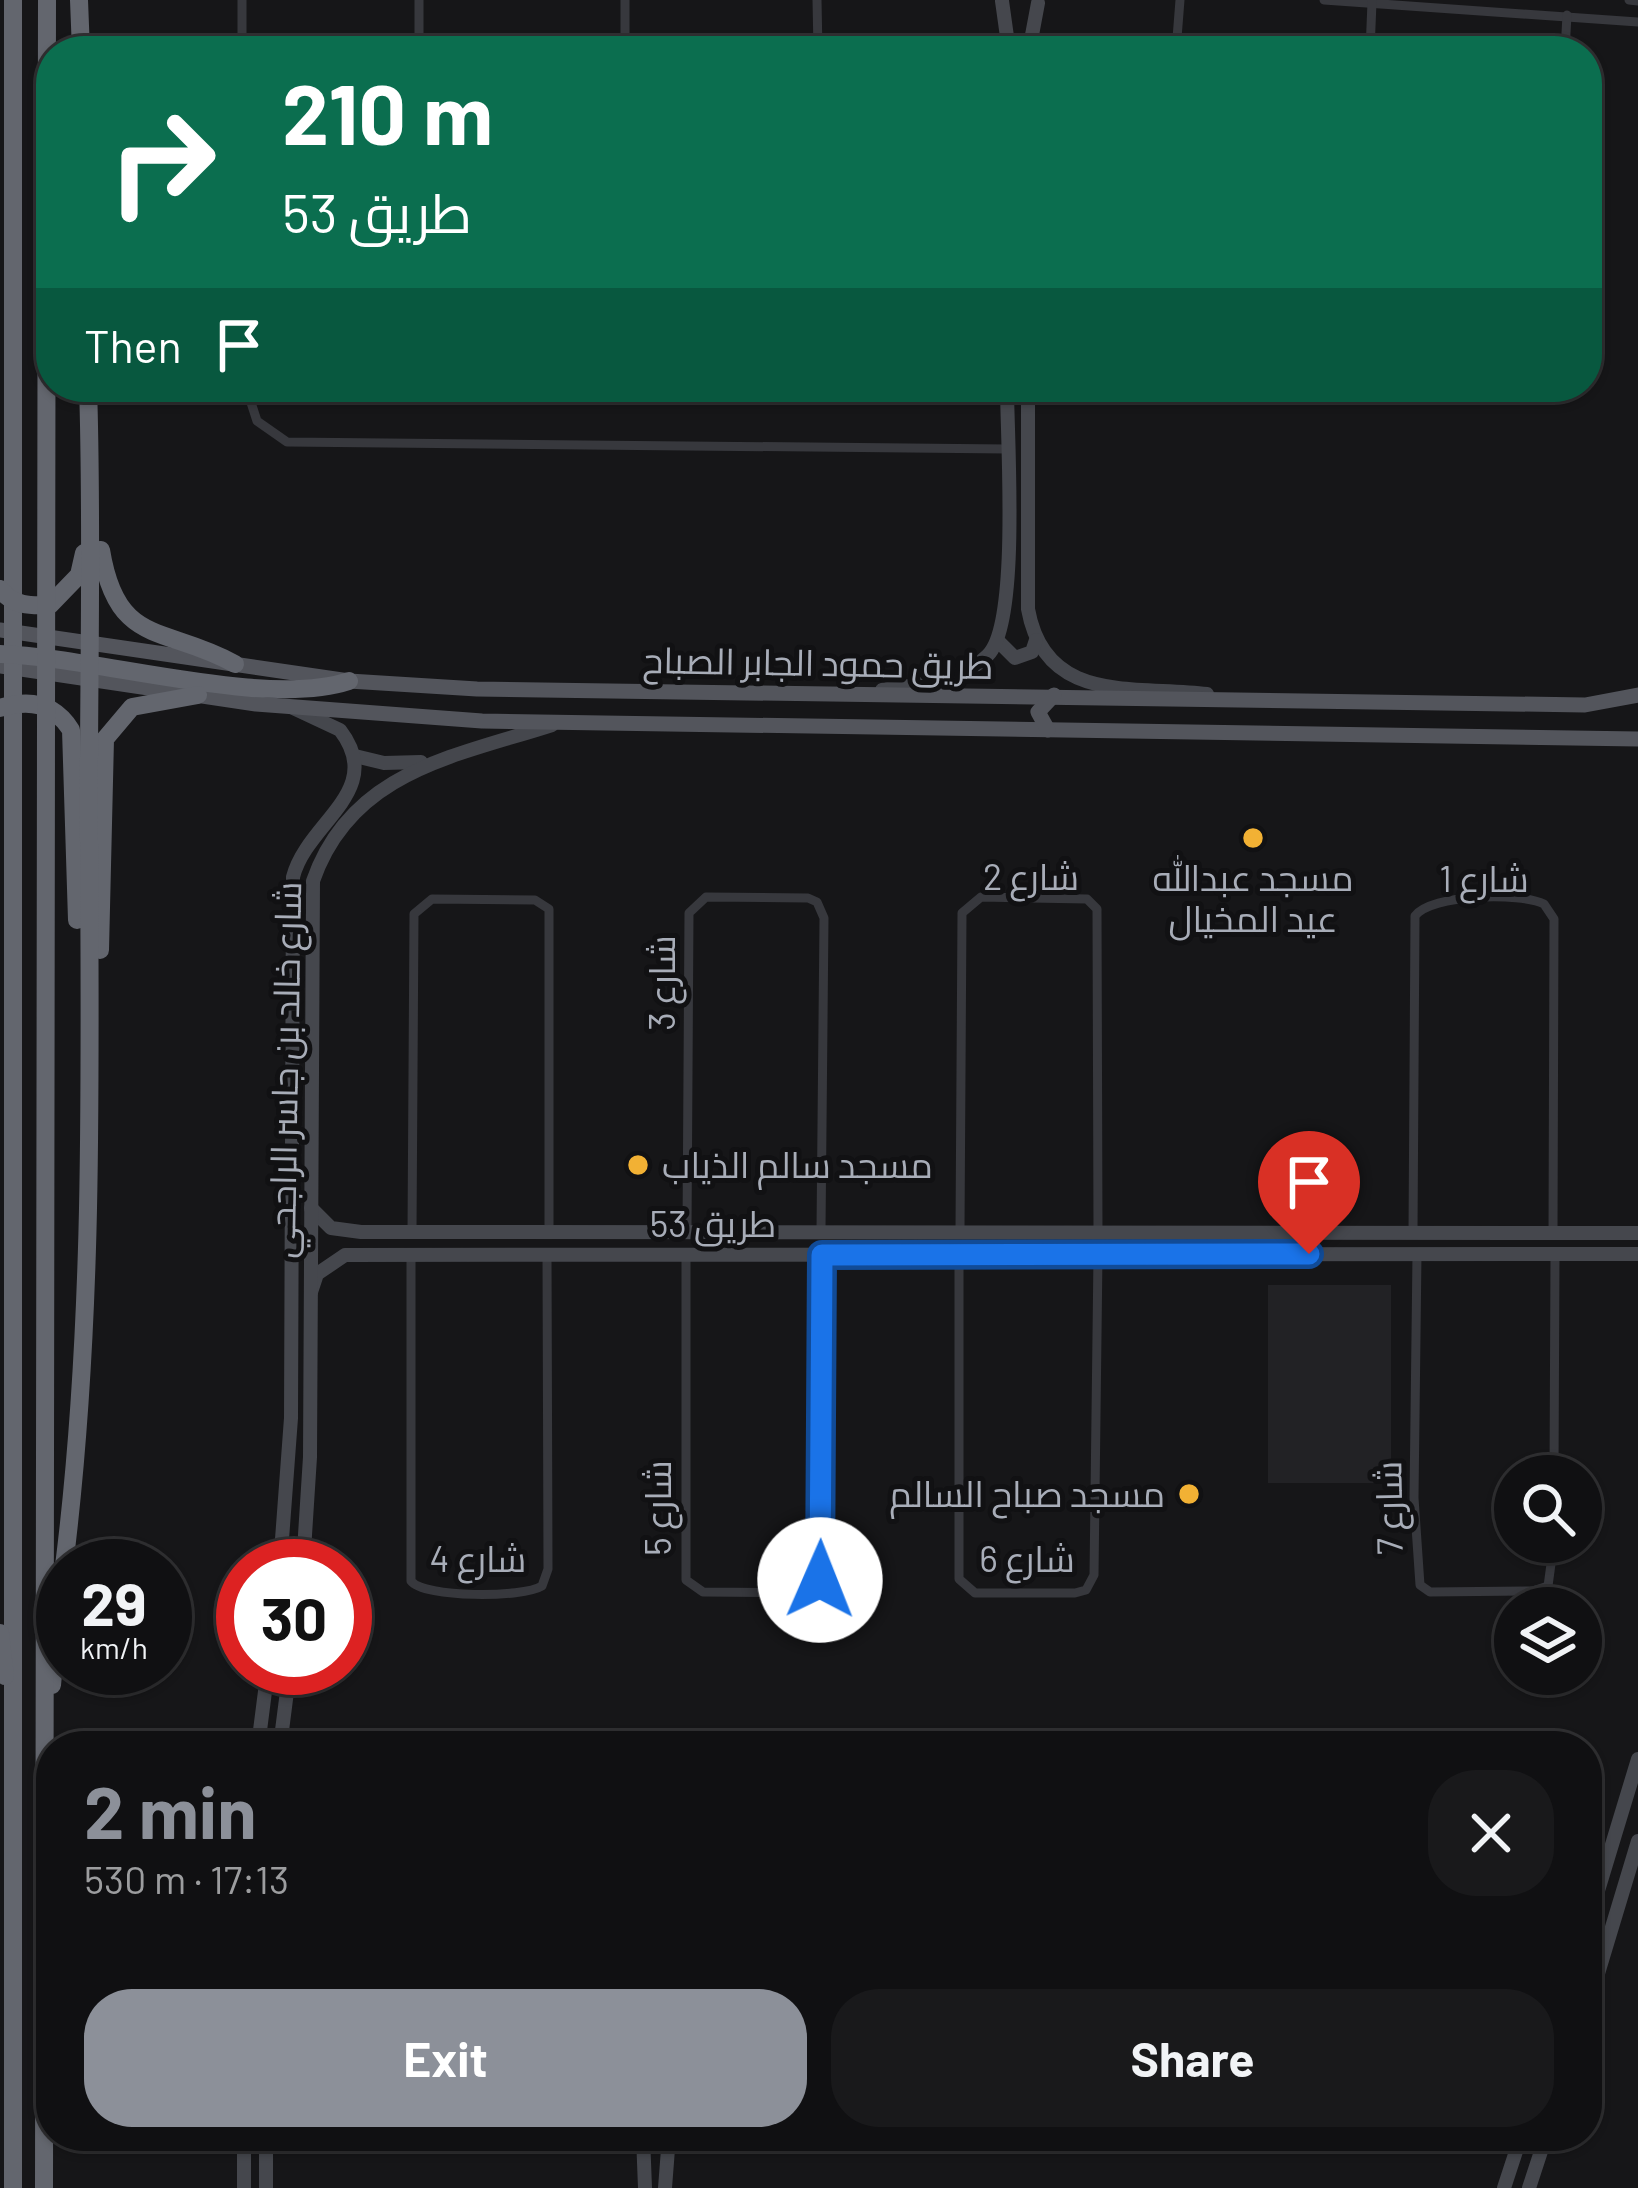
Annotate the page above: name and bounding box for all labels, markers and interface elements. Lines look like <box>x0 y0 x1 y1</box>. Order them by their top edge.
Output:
text: 210 m <box>282 61 493 162</box>
icon: right <box>84 84 240 240</box>
text: طريق 53 <box>282 179 472 244</box>
icon: arrive <box>206 312 272 378</box>
text: Then <box>84 318 182 372</box>
street label: طريق حمود الجابر الصباح <box>642 637 994 691</box>
marker: مسجد عبدالله عيد المخيال <box>1240 825 1266 851</box>
street label: شارع 2 <box>983 854 1079 902</box>
place label: مسجد عبدالله عيد المخيال <box>1152 855 1354 941</box>
street label: شارع 1 <box>1439 856 1529 904</box>
street label: شارع خالد بن جاسر الراجحي <box>259 881 317 1259</box>
street label: شارع 3 <box>639 935 687 1031</box>
pin <box>1258 1131 1360 1254</box>
place label: مسجد سالم الذياب <box>662 1142 933 1190</box>
icon: arrive <box>1276 1149 1342 1215</box>
marker: مسجد سالم الذياب <box>625 1152 651 1178</box>
street label: طريق 53 <box>650 1201 776 1247</box>
map controls <box>1494 1455 1602 1695</box>
button: search <box>1494 1455 1602 1563</box>
street label: شارع 5 <box>635 1460 683 1556</box>
street label: شارع 7 <box>1365 1461 1415 1555</box>
place label: مسجد صباح السالم <box>889 1471 1165 1519</box>
marker: مسجد صباح السالم <box>1176 1481 1202 1507</box>
position arrow <box>757 1517 883 1643</box>
street label: شارع 4 <box>430 1536 526 1584</box>
street label: شارع 6 <box>979 1536 1075 1584</box>
speed limit sign: 30 <box>216 1539 372 1695</box>
text: 29 <box>81 1566 147 1638</box>
button: layers <box>1494 1587 1602 1695</box>
text: km/h <box>80 1629 148 1665</box>
text: 2 min <box>84 1767 257 1853</box>
button: close <box>1428 1770 1554 1896</box>
text: 530 m · 17:13 <box>84 1855 289 1902</box>
button: Exit <box>84 1989 807 2127</box>
button: Share <box>831 1989 1554 2127</box>

